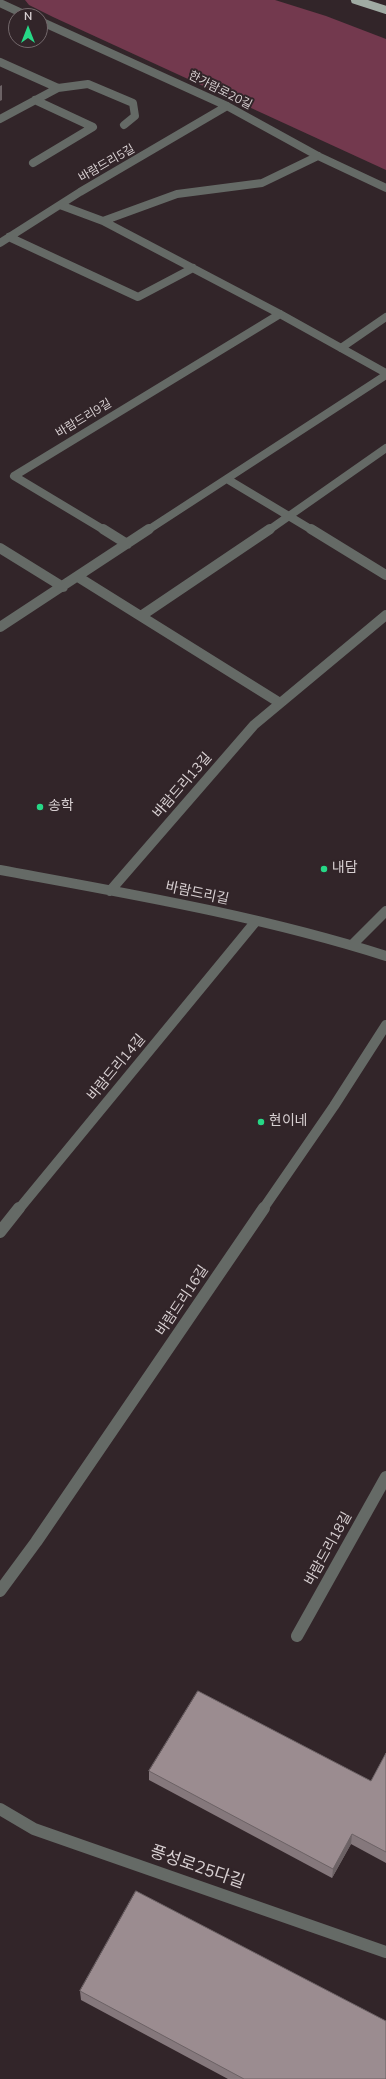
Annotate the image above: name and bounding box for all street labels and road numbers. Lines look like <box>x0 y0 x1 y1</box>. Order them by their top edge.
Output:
street label: 한가람로20길 <box>186 69 254 113</box>
street label: 바람드리5길 <box>76 142 138 186</box>
street label: 바람드리9길 <box>54 397 114 441</box>
street label: 바람드리13길 <box>150 750 216 822</box>
street label: 바람드리길 <box>164 879 230 909</box>
street label: 바람드리14길 <box>84 1031 150 1105</box>
street label: 바람드리16길 <box>153 1263 213 1339</box>
street label: 바람드리18길 <box>302 1509 356 1589</box>
street label: 풍성로25다길 <box>147 1842 247 1894</box>

